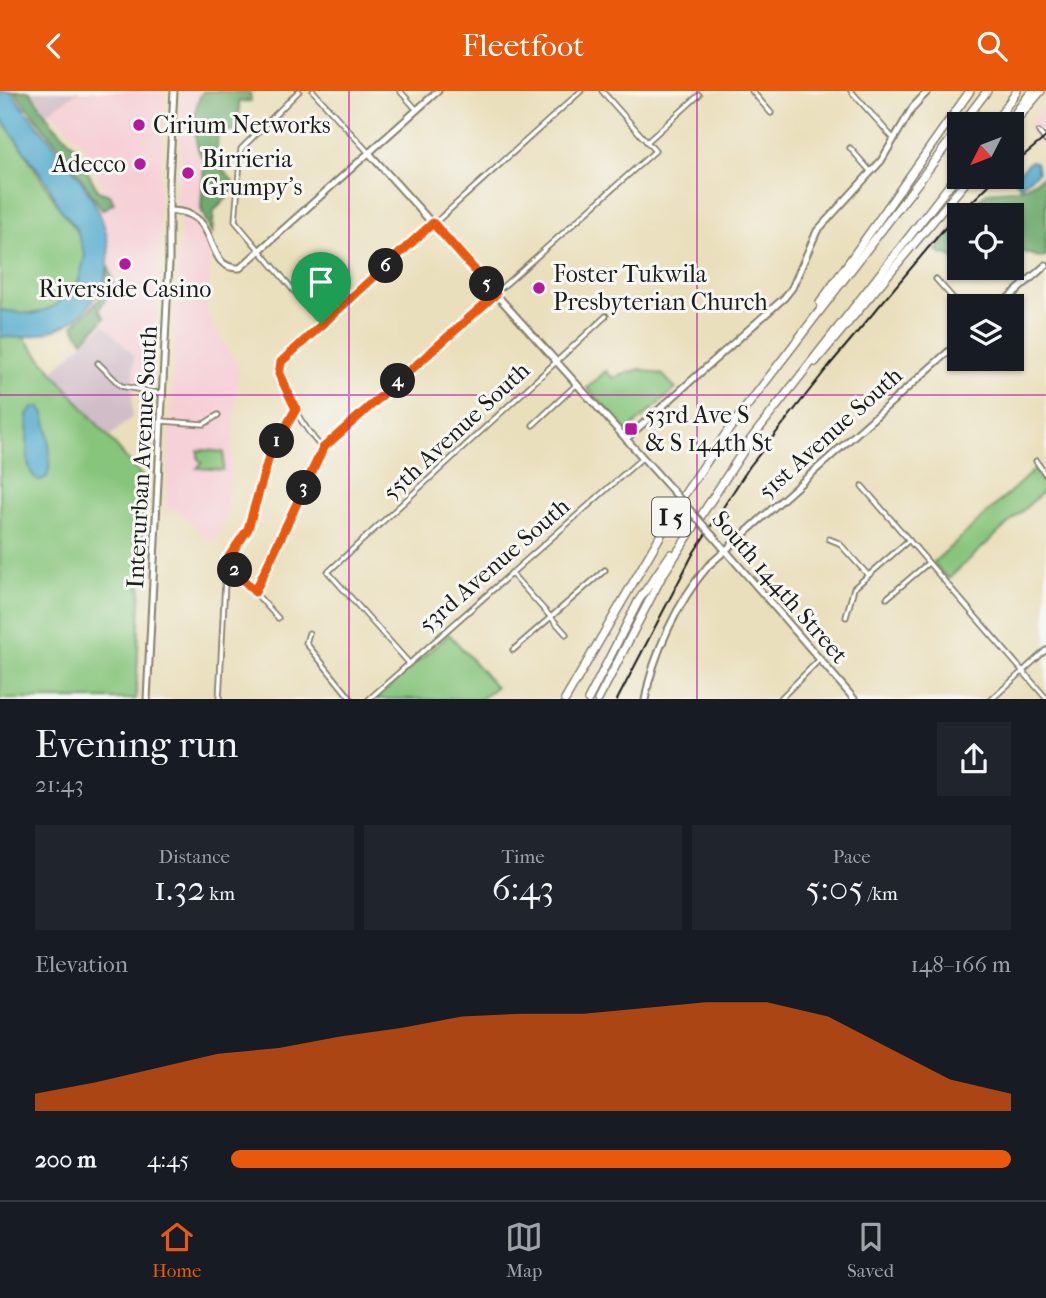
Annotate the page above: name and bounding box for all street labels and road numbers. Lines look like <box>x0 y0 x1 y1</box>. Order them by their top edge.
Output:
street label: Interurban Avenue South <box>121 324 163 589</box>
street label: 55th Avenue South <box>377 356 536 506</box>
street label: 51st Avenue South <box>752 361 908 505</box>
street label: 53rd Avenue South <box>413 491 576 638</box>
road number: I 5 <box>652 497 690 537</box>
street label: South 144th Street <box>706 505 854 669</box>

